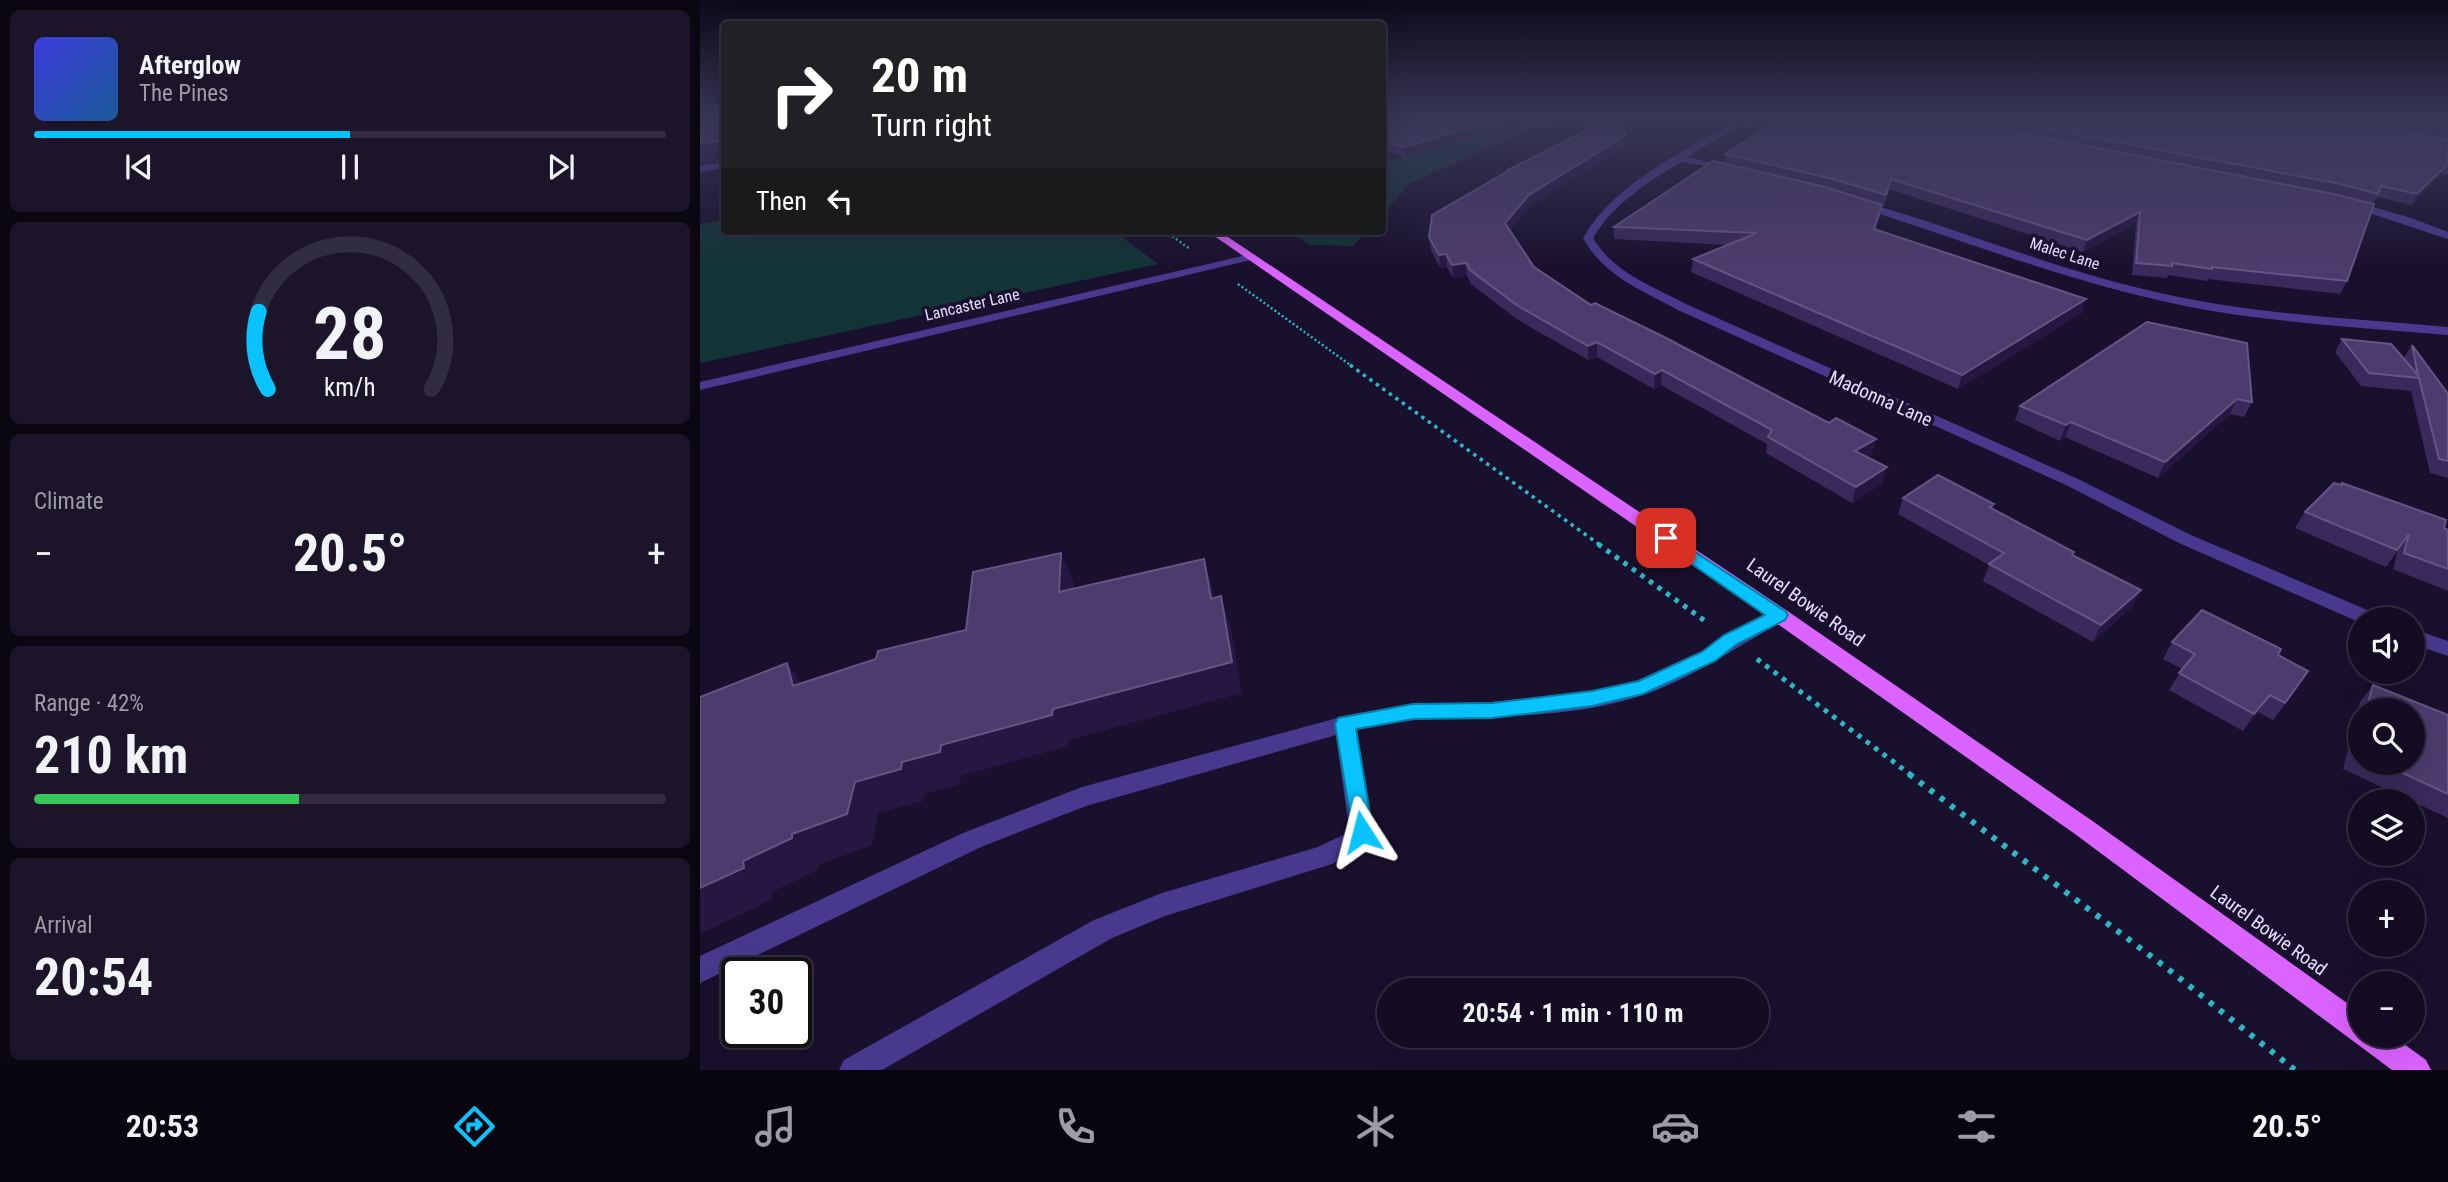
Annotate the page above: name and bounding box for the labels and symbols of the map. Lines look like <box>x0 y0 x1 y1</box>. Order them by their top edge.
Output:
street label: Malec Lane <box>2027 233 2102 274</box>
street label: Lancaster Lane <box>923 284 1021 325</box>
street label: Madonna Lane <box>1826 365 1936 431</box>
pin <box>1636 508 1696 568</box>
street label: Laurel Bowie Road <box>1742 553 1869 652</box>
position arrow <box>1325 795 1399 869</box>
street label: Laurel Bowie Road <box>2206 880 2332 980</box>
speed limit sign: 30 <box>721 957 812 1048</box>

